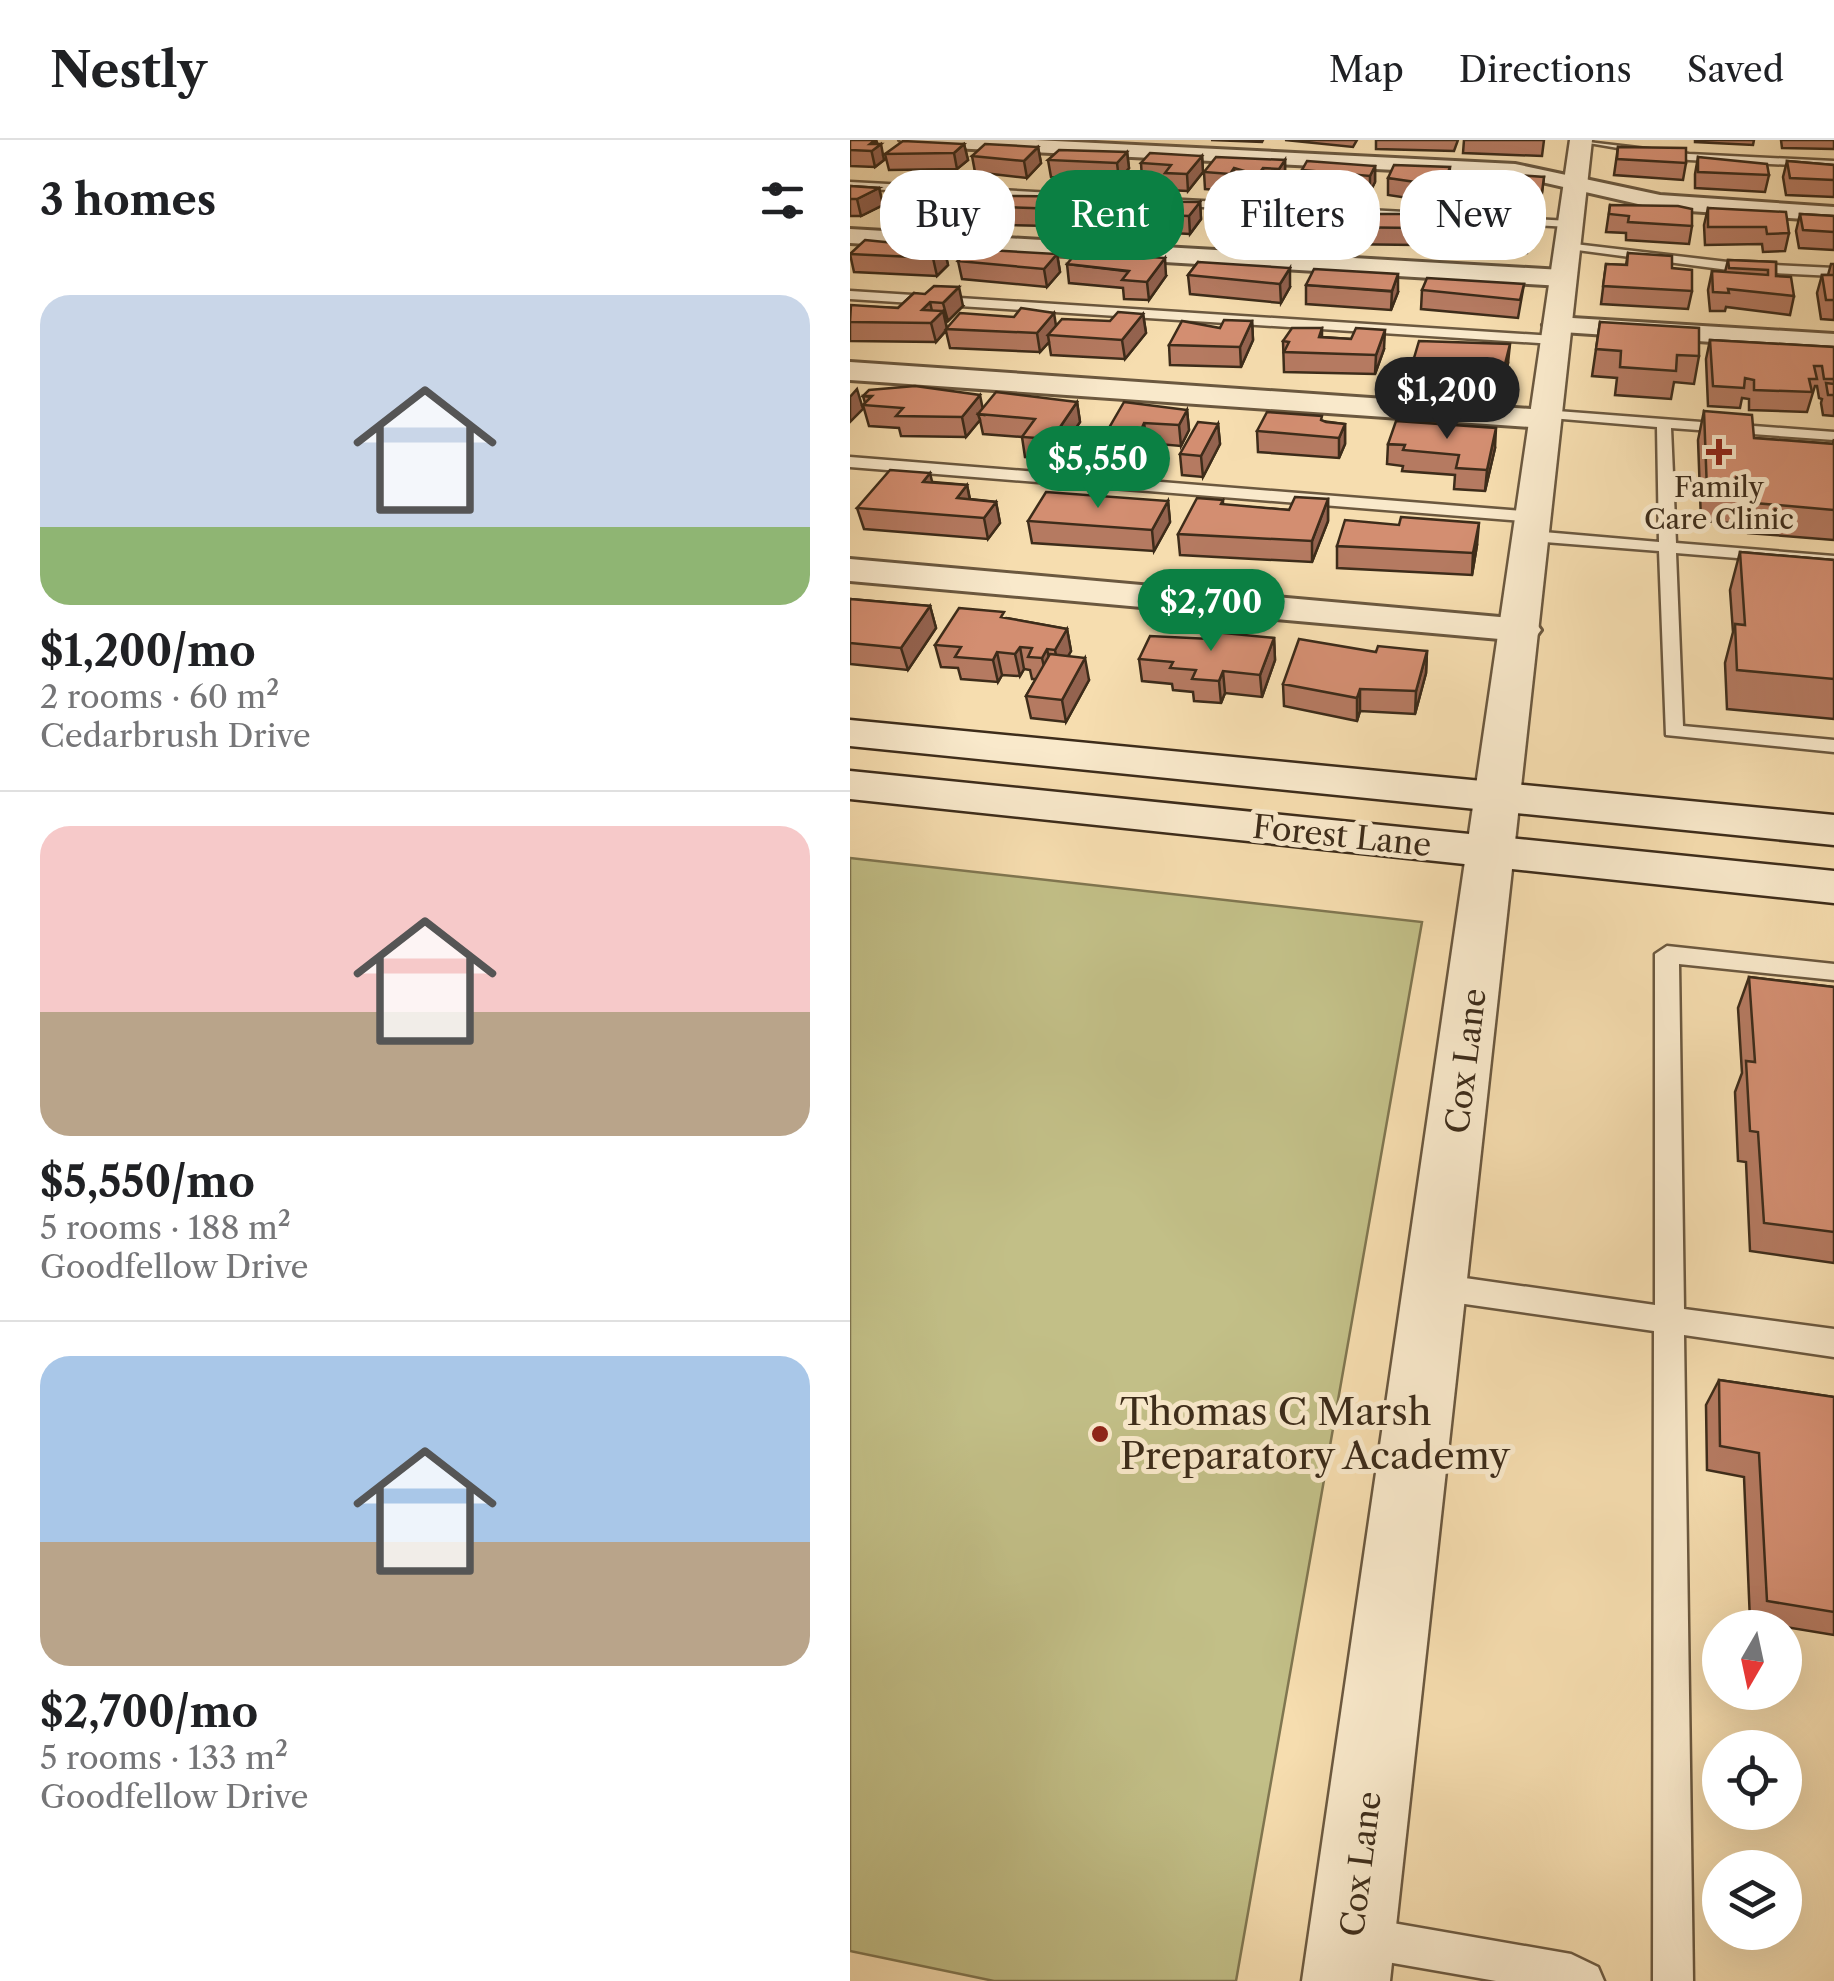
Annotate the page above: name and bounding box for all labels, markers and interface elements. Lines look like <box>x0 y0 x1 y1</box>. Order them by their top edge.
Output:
text: Nestly <box>50 40 207 99</box>
text: Map <box>1329 48 1404 91</box>
text: Directions <box>1459 48 1632 91</box>
text: Saved <box>1687 48 1784 91</box>
chip: Buy <box>880 170 1015 260</box>
chip: Rent <box>1035 170 1184 260</box>
chip: Filters <box>1204 170 1380 260</box>
chip: New <box>1400 170 1546 260</box>
icon: filters <box>755 173 810 228</box>
text: 3 homes <box>40 174 216 226</box>
pin: $1,200 <box>1366 357 1528 442</box>
icon: home <box>335 360 515 540</box>
text: $1,200 <box>1397 370 1497 409</box>
pin: $5,550 <box>1017 426 1179 511</box>
text: $5,550 <box>1048 439 1148 478</box>
marker: Family Care Clinic <box>1706 439 1732 465</box>
place label: Family Care Clinic <box>1644 470 1794 536</box>
pin: $2,700 <box>1130 569 1292 654</box>
text: $2,700 <box>1160 582 1262 621</box>
text: $1,200/mo <box>40 625 256 677</box>
text: 2 rooms · 60 m² <box>40 677 279 716</box>
text: Cedarbrush Drive <box>40 716 311 755</box>
street label: Forest Lane <box>1251 807 1433 864</box>
icon: home <box>335 891 515 1071</box>
street label: Cox Lane <box>1437 986 1494 1136</box>
text: $5,550/mo <box>40 1156 255 1208</box>
text: 5 rooms · 188 m² <box>40 1208 291 1247</box>
text: Goodfellow Drive <box>40 1247 308 1286</box>
place label: Thomas C Marsh Preparatory Academy <box>1120 1388 1511 1479</box>
icon: home <box>335 1421 515 1601</box>
marker: Thomas C Marsh Preparatory Academy <box>1089 1423 1111 1445</box>
north arrow <box>1702 1610 1802 1710</box>
map controls <box>1702 1610 1802 1950</box>
text: $2,700/mo <box>40 1686 258 1738</box>
button: locate <box>1702 1730 1802 1830</box>
text: 5 rooms · 133 m² <box>40 1738 288 1777</box>
text: Goodfellow Drive <box>40 1777 308 1816</box>
street label: Cox Lane <box>1332 1789 1389 1939</box>
button: layers <box>1702 1850 1802 1950</box>

